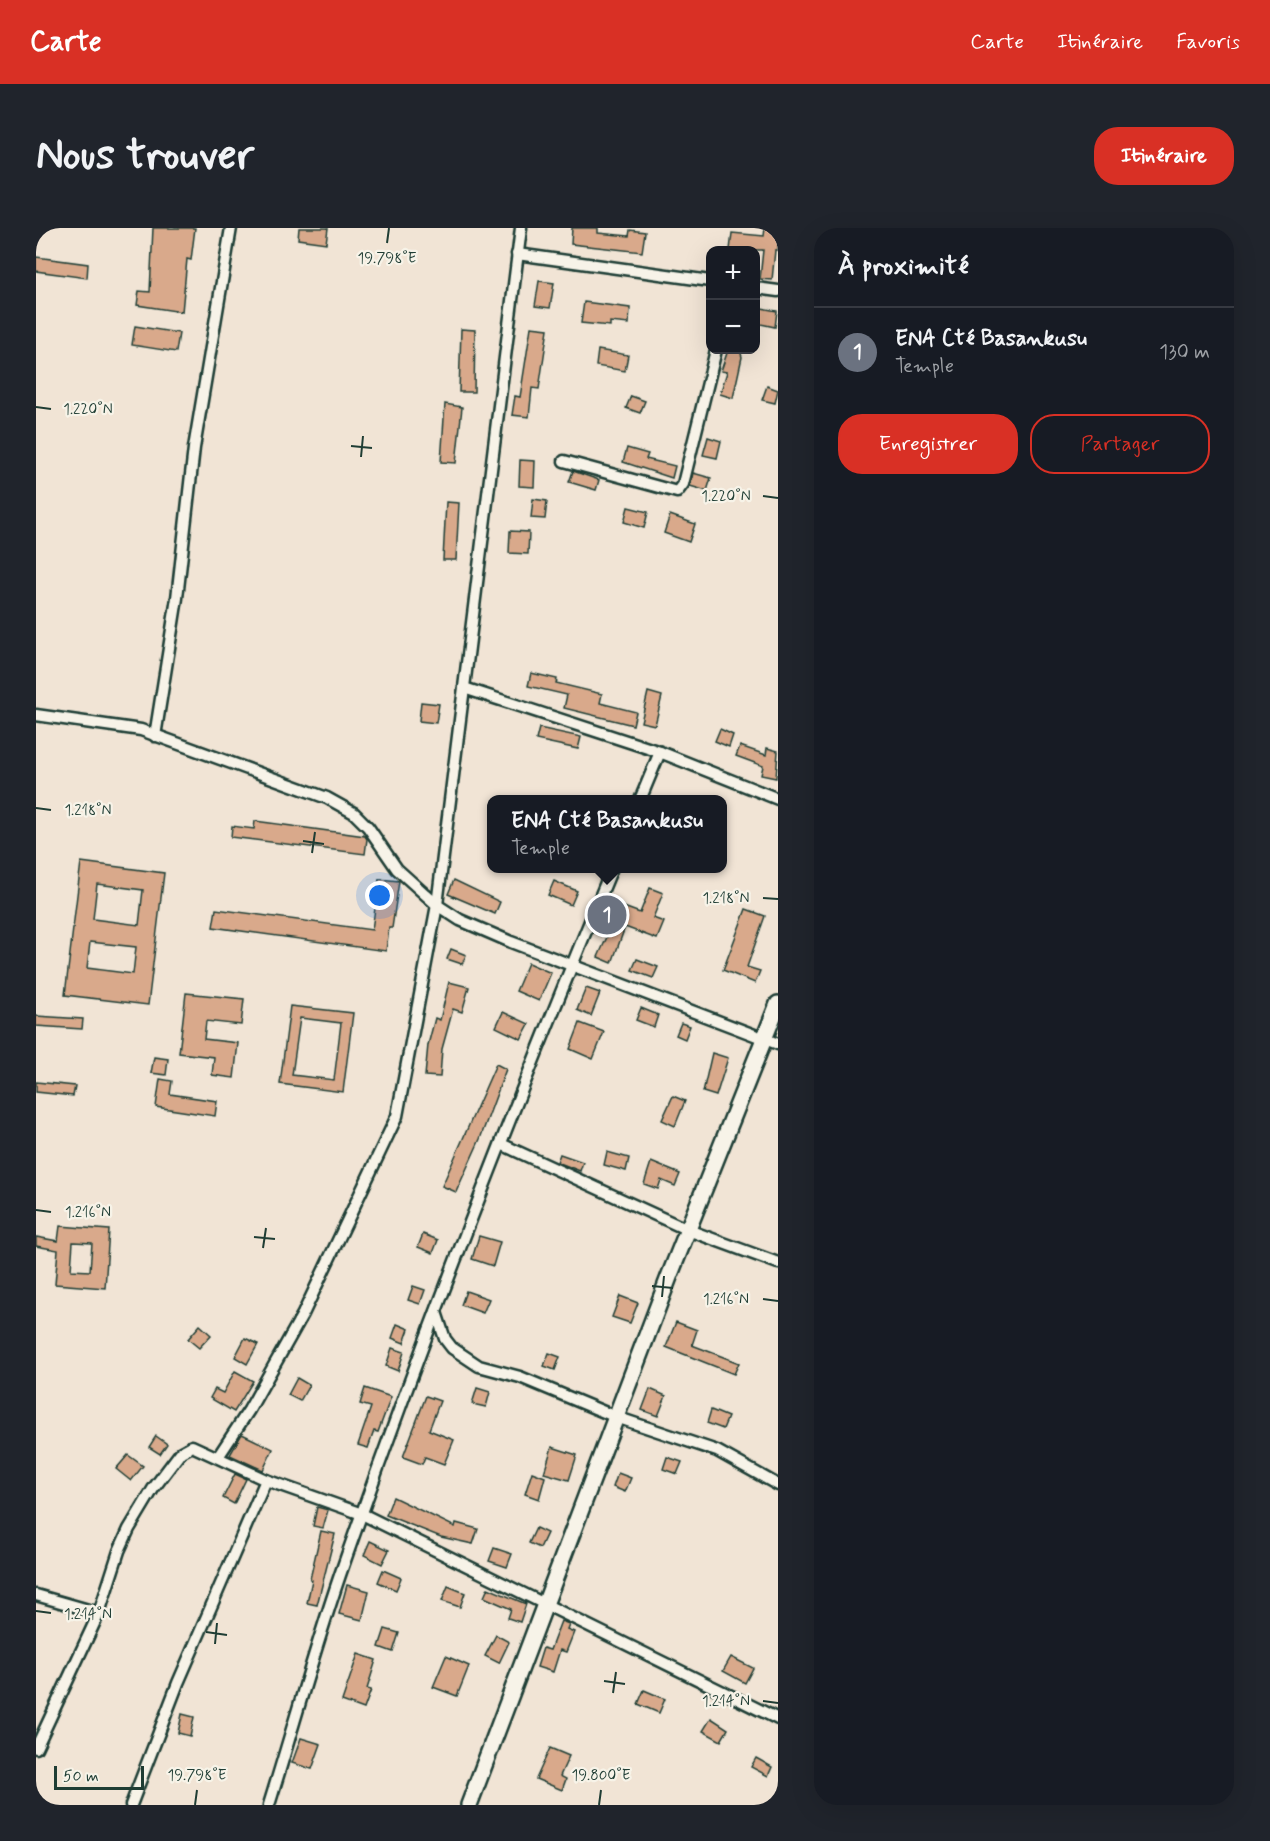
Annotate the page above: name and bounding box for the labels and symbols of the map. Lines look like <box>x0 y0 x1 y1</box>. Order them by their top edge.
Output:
text: 19.798°E <box>357 249 417 269</box>
text: 1.220°N <box>63 400 113 420</box>
text: 1.220°N <box>701 487 751 507</box>
text: 1.218°N <box>64 801 112 821</box>
your location <box>365 881 394 910</box>
text: 1.218°N <box>702 889 750 909</box>
pin: 1 <box>588 892 626 938</box>
text: 1.216°N <box>65 1203 111 1223</box>
text: 1.216°N <box>703 1290 749 1310</box>
text: 1.214°N <box>64 1605 112 1625</box>
text: 1.214°N <box>702 1692 750 1712</box>
scale bar <box>54 1763 144 1790</box>
text: 19.798°E <box>167 1766 227 1786</box>
text: 19.800°E <box>571 1766 631 1786</box>

